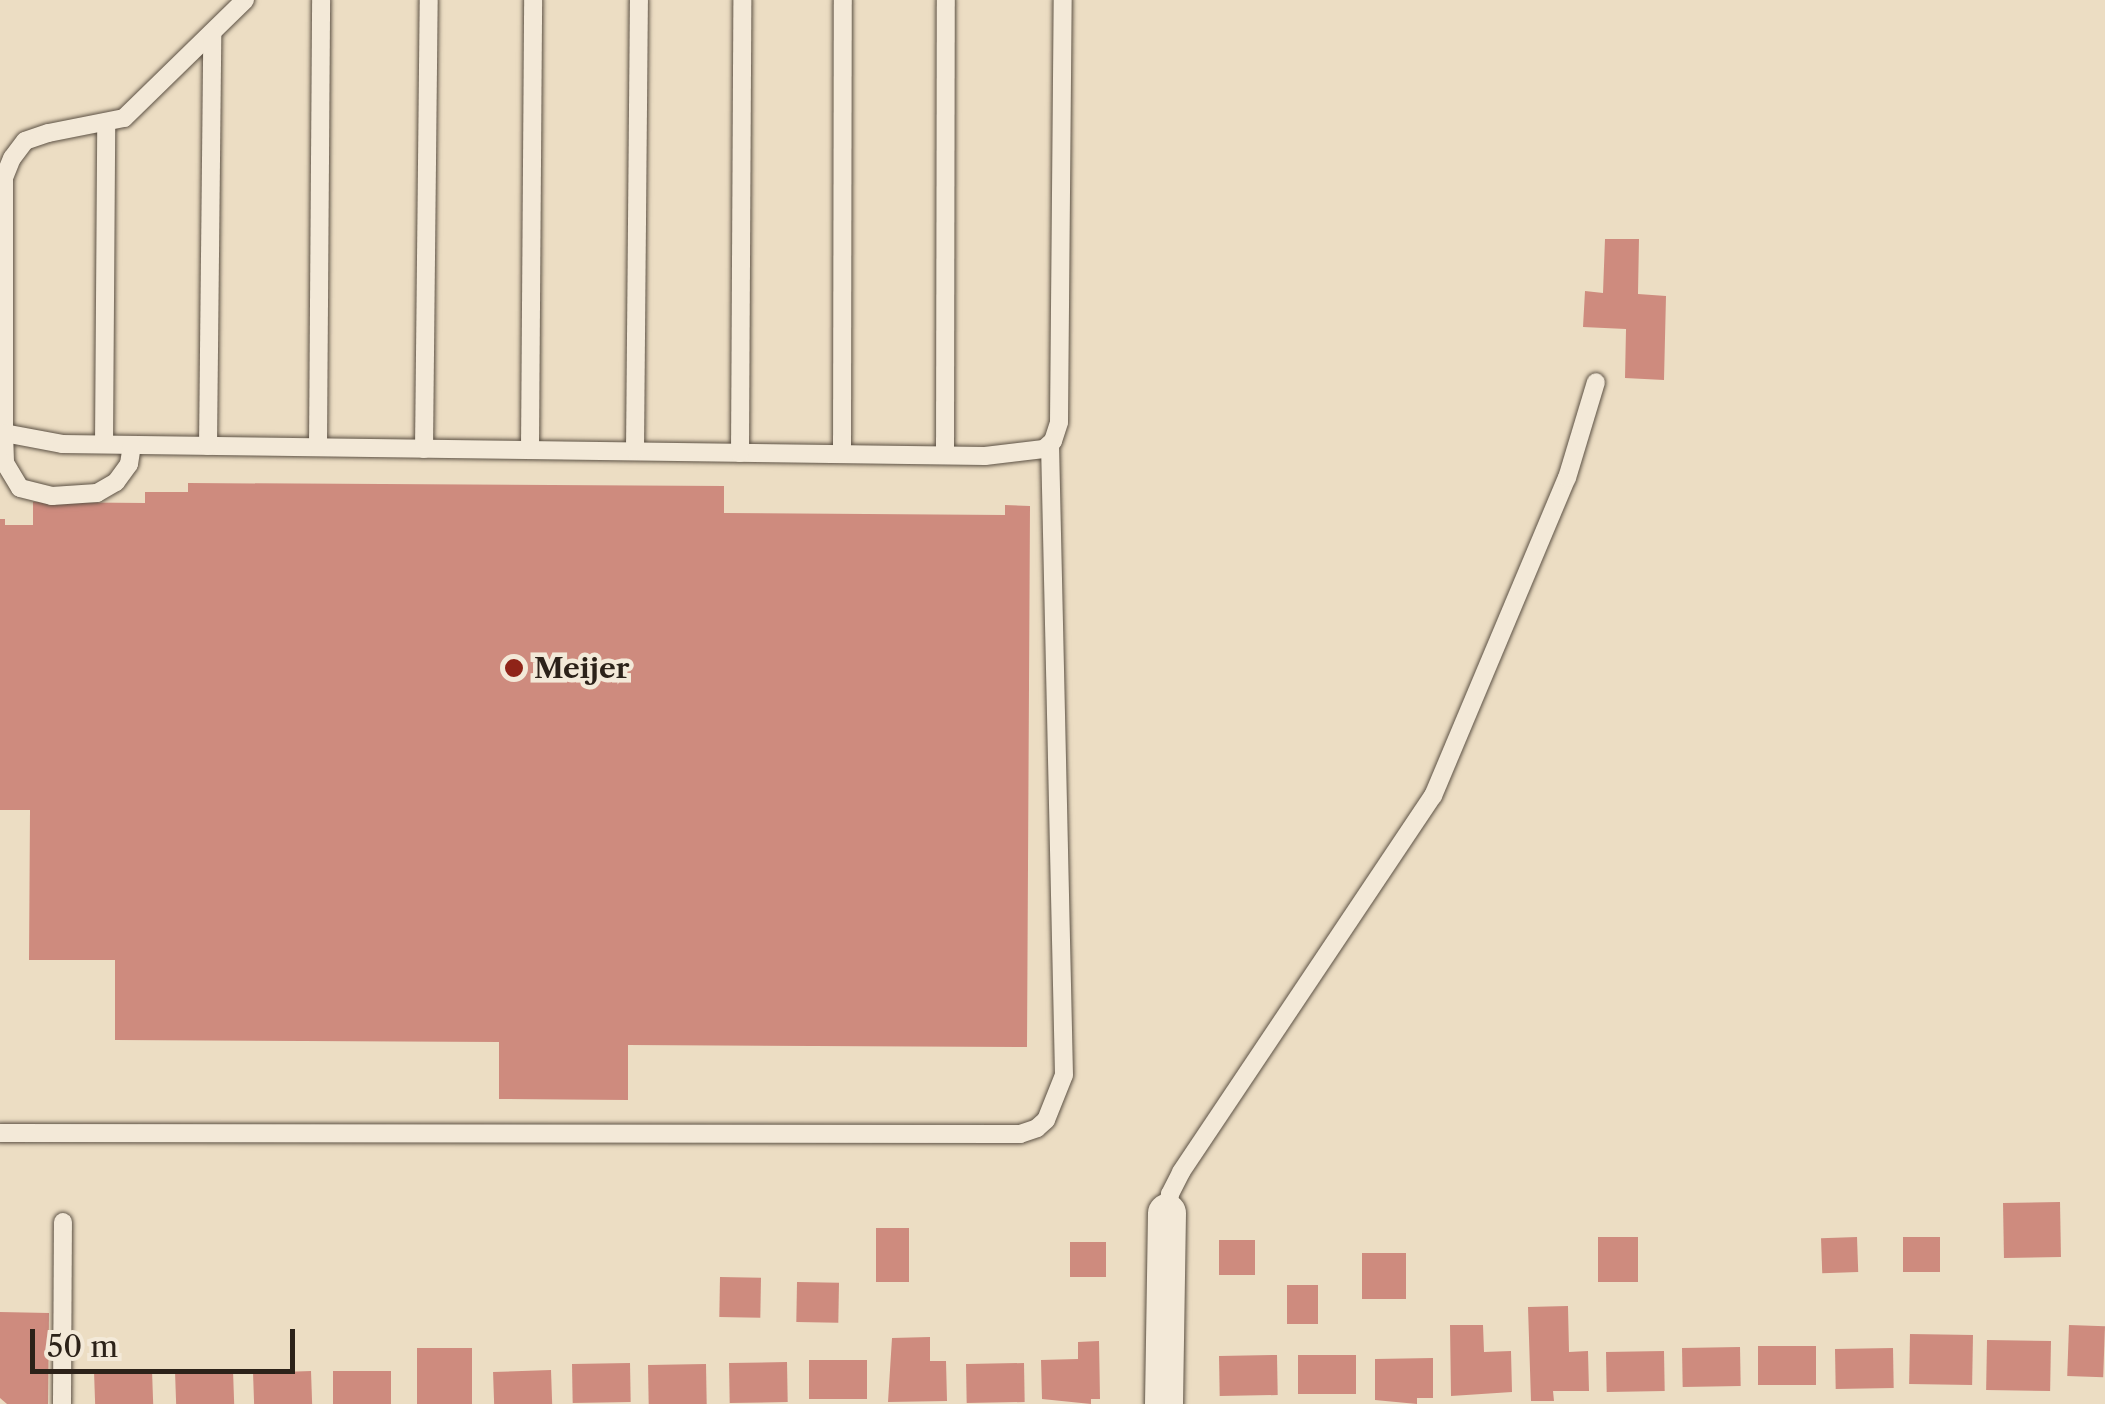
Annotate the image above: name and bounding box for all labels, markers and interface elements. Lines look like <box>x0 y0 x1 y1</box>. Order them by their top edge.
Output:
place label: Meijer <box>534 651 629 685</box>
marker: Meijer <box>503 657 525 679</box>
scale bar <box>35 1309 300 1371</box>
text: 50 m <box>47 1328 118 1365</box>

